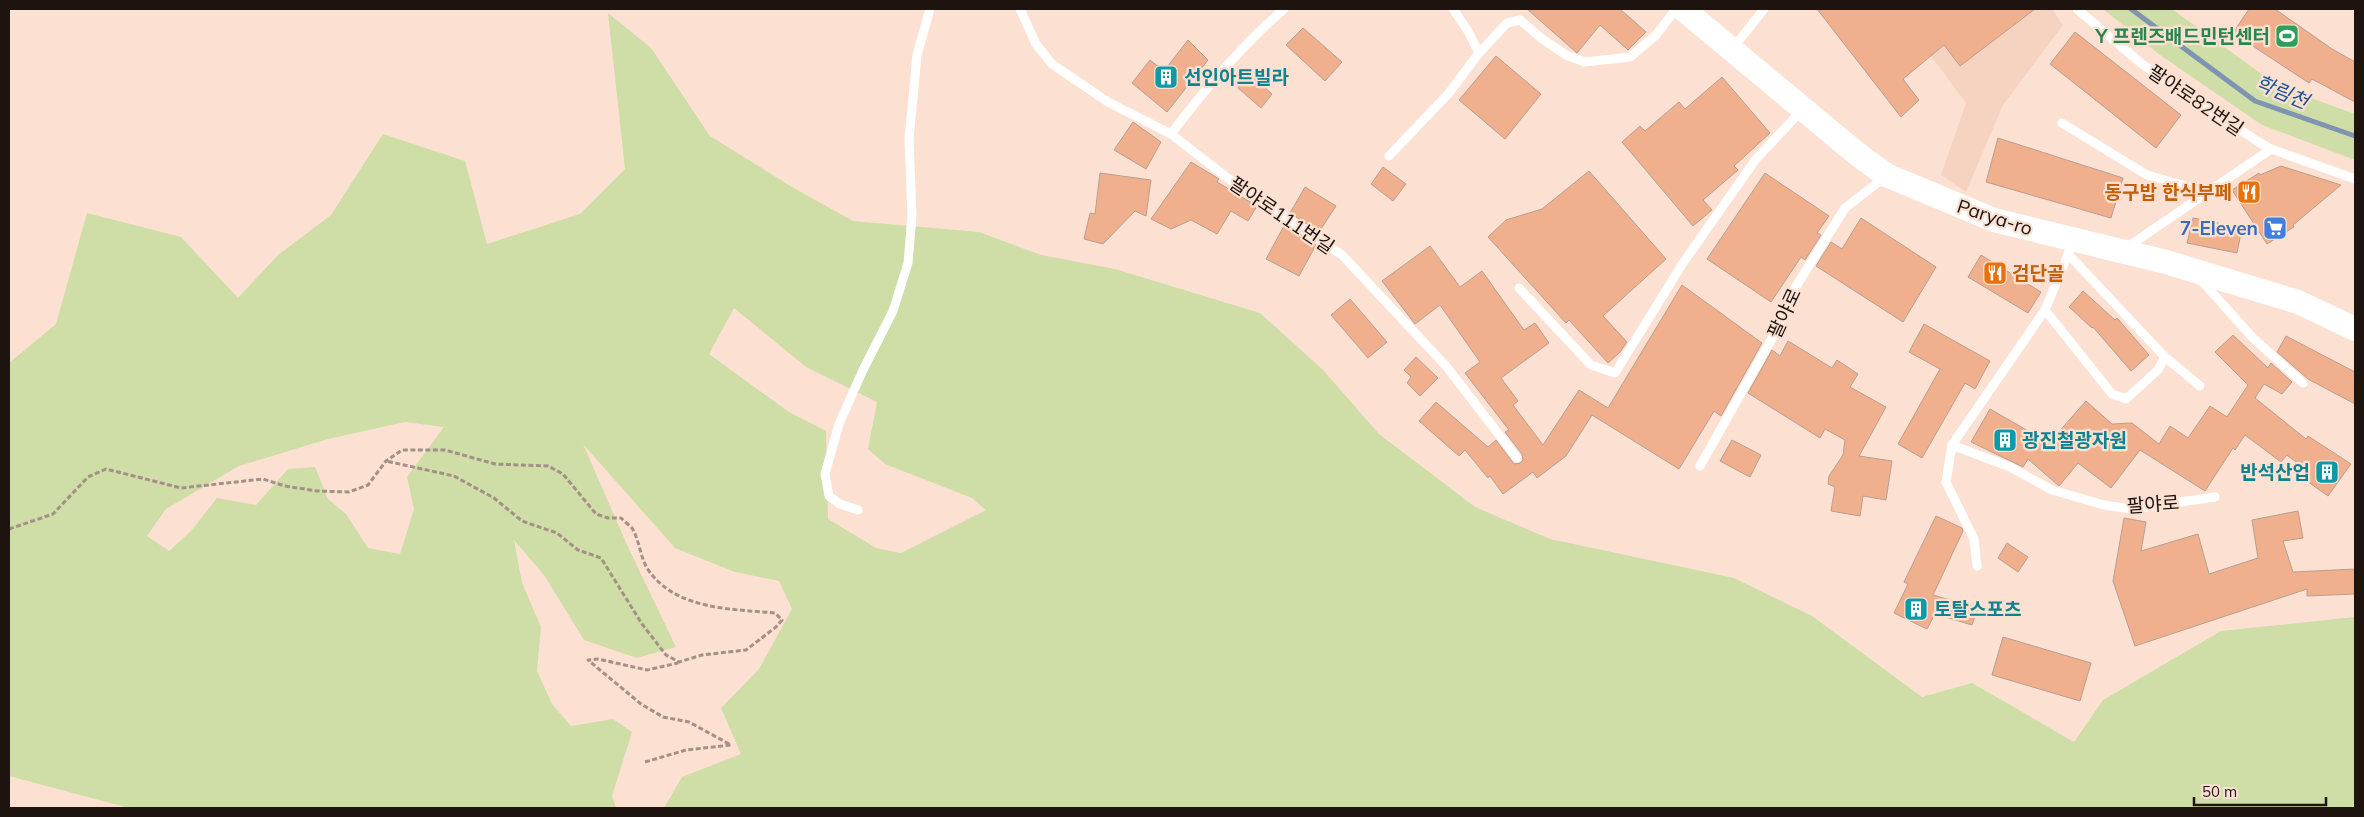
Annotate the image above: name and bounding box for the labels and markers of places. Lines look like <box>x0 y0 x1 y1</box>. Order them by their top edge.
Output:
sports icon: Y 프렌즈배드민턴센터 <box>2274 23 2300 49</box>
place label: Y 프렌즈배드민턴센터 <box>2095 24 2270 48</box>
building icon: 선인아트빌라 <box>1153 64 1179 90</box>
place label: 선인아트빌라 <box>1184 65 1289 89</box>
restaurant icon: 동구밥 한식부페 <box>2236 179 2262 205</box>
place label: 동구밥 한식부페 <box>2104 180 2232 204</box>
supermarket icon: 7-Eleven <box>2262 215 2288 241</box>
place label: 7-Eleven <box>2180 216 2258 240</box>
restaurant icon: 검단골 <box>1982 260 2008 286</box>
place label: 검단골 <box>2012 261 2064 285</box>
building icon: 광진철광자원 <box>1992 427 2018 453</box>
place label: 광진철광자원 <box>2022 428 2127 452</box>
building icon: 반석산업 <box>2314 459 2340 485</box>
place label: 반석산업 <box>2240 460 2310 484</box>
building icon: 토탈스포츠 <box>1903 596 1929 622</box>
place label: 토탈스포츠 <box>1934 597 2021 621</box>

